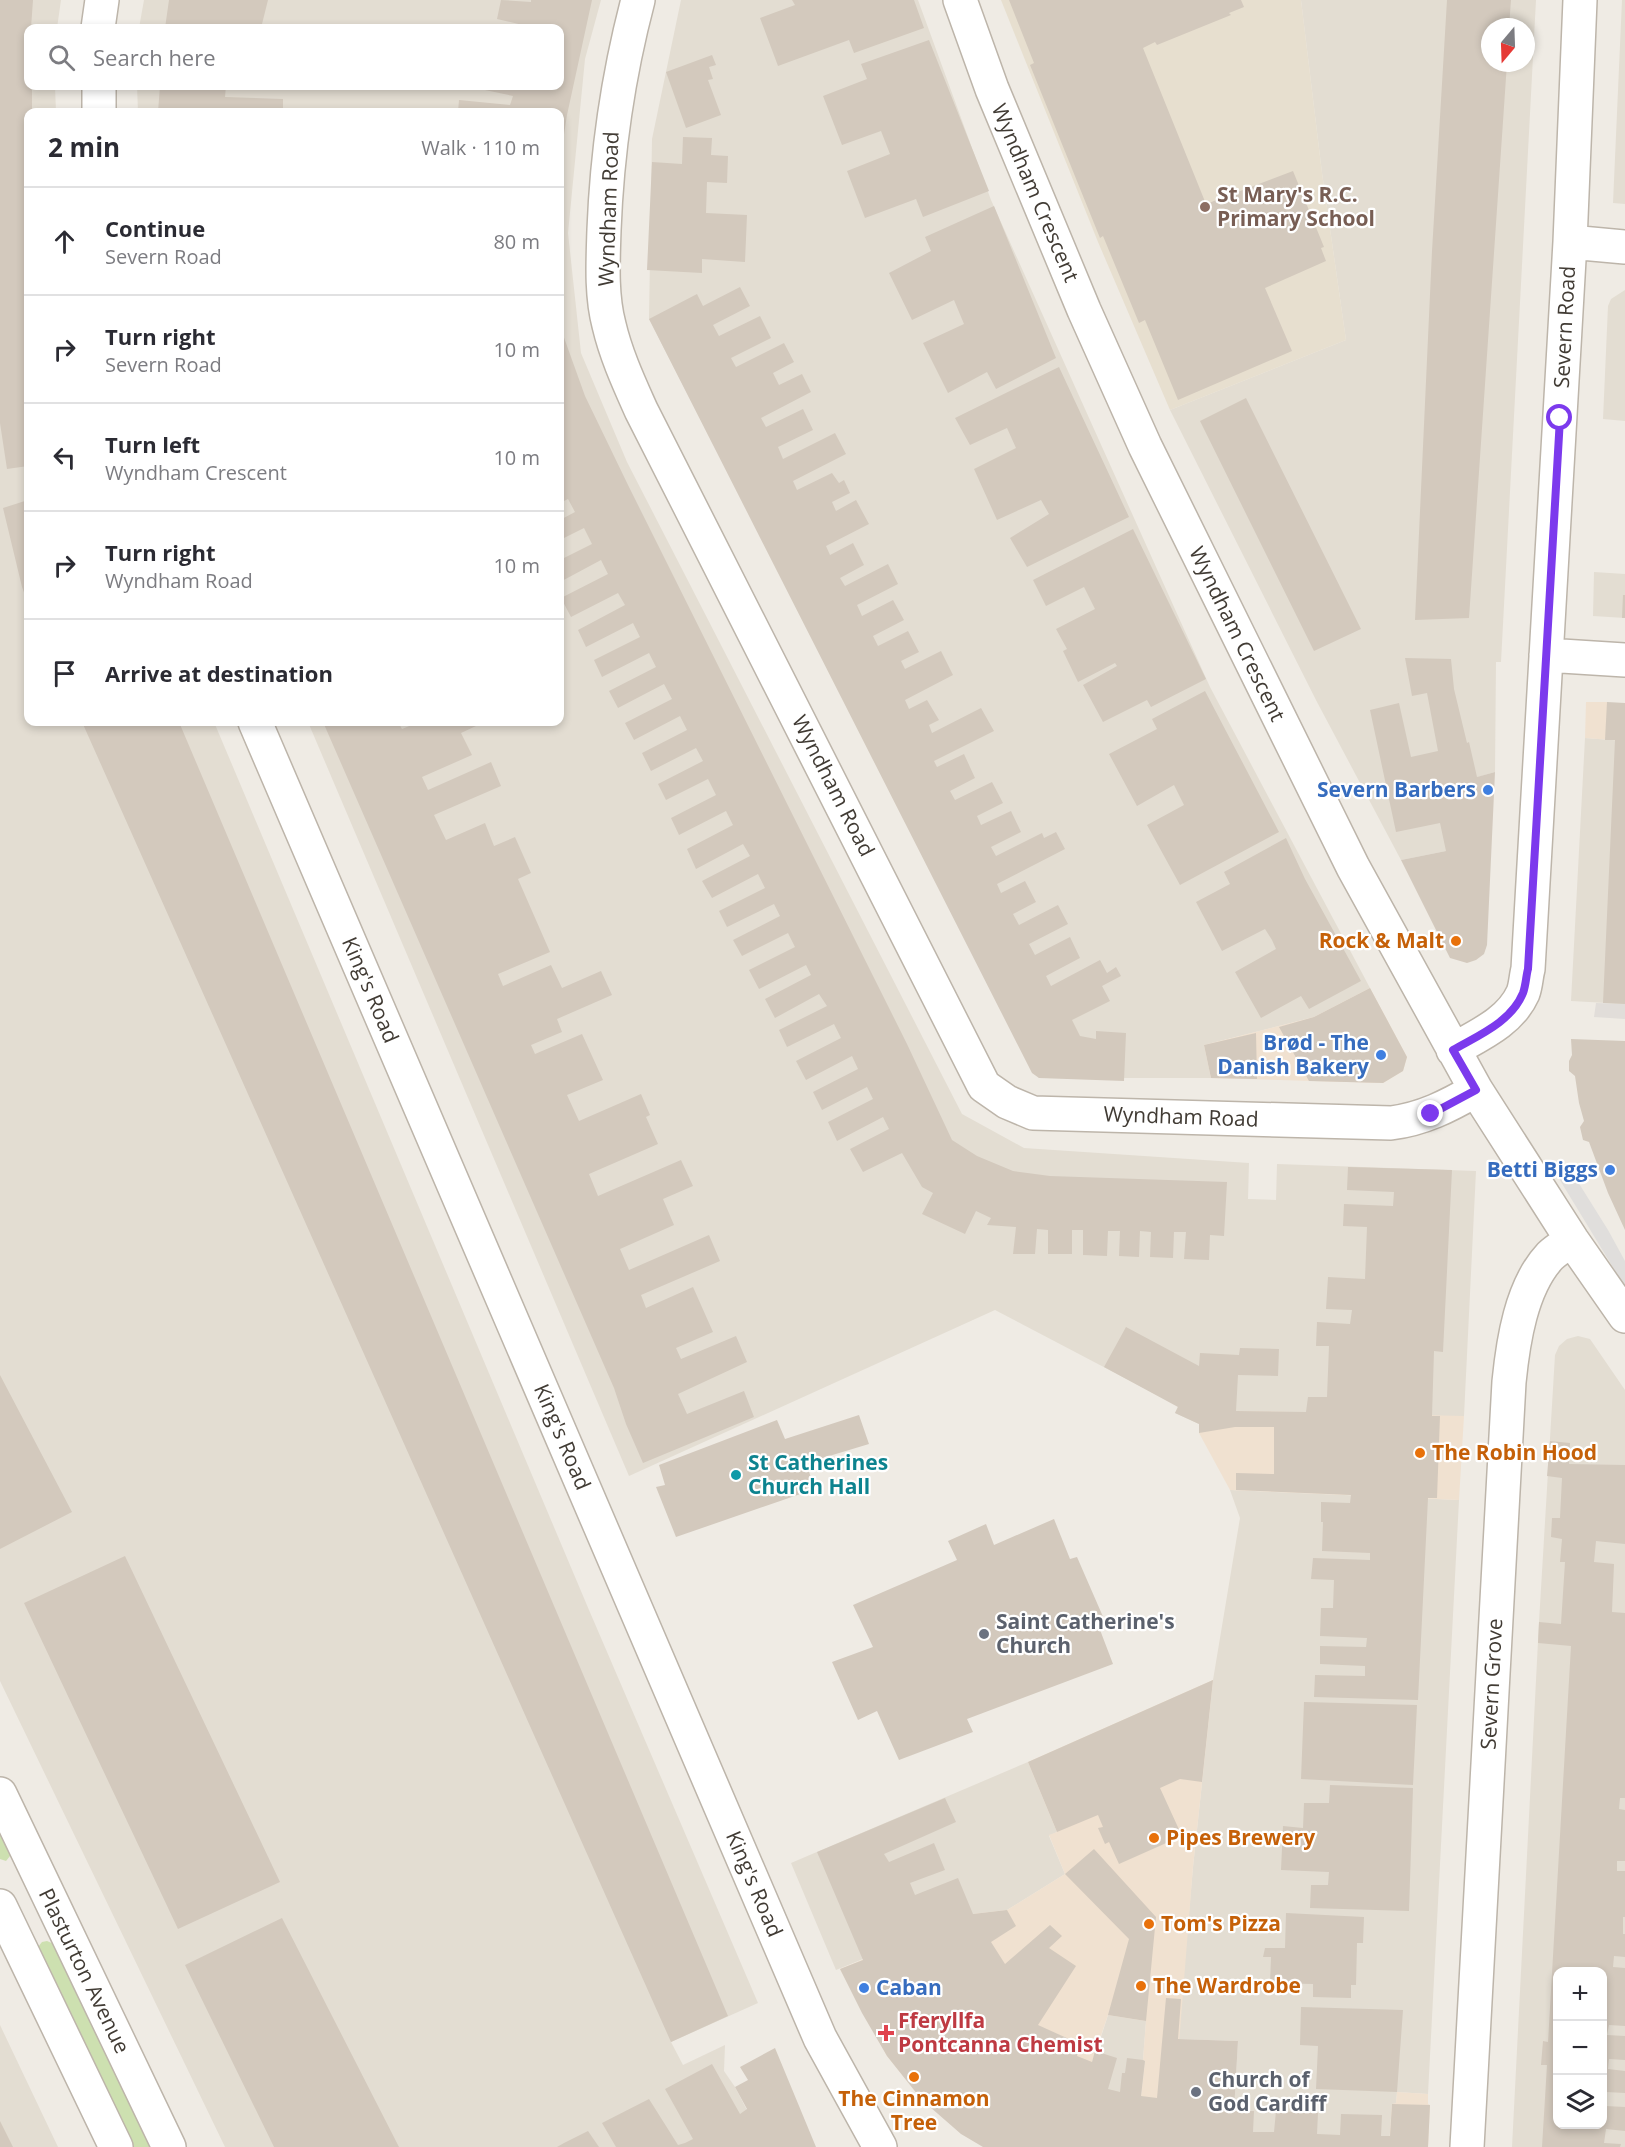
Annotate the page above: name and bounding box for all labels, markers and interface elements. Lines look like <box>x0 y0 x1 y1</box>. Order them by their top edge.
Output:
north arrow <box>1481 18 1535 72</box>
search box <box>24 24 564 90</box>
icon: search <box>45 41 78 74</box>
text: Search here <box>93 42 216 72</box>
street label: Wyndham Crescent <box>986 99 1086 286</box>
text: 2 min <box>48 129 120 165</box>
street label: Wyndham Road <box>591 131 625 287</box>
text: Walk · 110 m <box>421 134 540 161</box>
place label: St Mary's R.C. Primary School <box>1217 180 1375 232</box>
marker: St Mary's R.C. Primary School <box>1198 200 1212 214</box>
text: Continue <box>105 213 205 243</box>
icon: ahead <box>48 225 81 258</box>
text: 80 m <box>493 228 540 255</box>
text: Severn Road <box>105 243 222 270</box>
street label: Severn Road <box>1547 265 1581 389</box>
text: Turn right <box>105 321 216 351</box>
icon: right <box>48 333 81 366</box>
text: 10 m <box>493 336 540 363</box>
text: Severn Road <box>105 351 222 378</box>
route start <box>1546 404 1572 430</box>
text: Turn left <box>105 429 200 459</box>
icon: left <box>48 441 81 474</box>
text: 10 m <box>493 444 540 471</box>
text: Wyndham Crescent <box>105 459 287 486</box>
text: Turn right <box>105 537 216 567</box>
street label: Wyndham Crescent <box>1183 542 1292 725</box>
icon: right <box>48 549 81 582</box>
text: 10 m <box>493 552 540 579</box>
text: Wyndham Road <box>105 567 253 594</box>
icon: arrive <box>48 657 81 690</box>
text: Arrive at destination <box>105 658 333 688</box>
street label: Wyndham Road <box>786 710 882 861</box>
place label: Severn Barbers <box>1317 775 1476 803</box>
marker: Severn Barbers <box>1481 783 1495 797</box>
place label: Rock & Malt <box>1319 926 1444 954</box>
street label: King's Road <box>336 932 406 1047</box>
marker: Rock & Malt <box>1449 934 1463 948</box>
place label: Brød - The Danish Bakery <box>1217 1028 1369 1080</box>
marker: Brød - The Danish Bakery <box>1374 1048 1388 1062</box>
street label: Wyndham Road <box>1103 1099 1259 1133</box>
route end <box>1417 1100 1443 1126</box>
place label: Betti Biggs <box>1487 1155 1598 1183</box>
marker: Betti Biggs <box>1603 1163 1617 1177</box>
street label: King's Road <box>528 1379 598 1494</box>
place label: The Robin Hood <box>1432 1438 1597 1466</box>
marker: The Robin Hood <box>1413 1446 1427 1460</box>
place label: St Catherines Church Hall <box>748 1448 888 1500</box>
marker: St Catherines Church Hall <box>729 1468 743 1482</box>
place label: Saint Catherine's Church <box>996 1607 1175 1659</box>
street label: Severn Grove <box>1474 1618 1508 1750</box>
marker: Saint Catherine's Church <box>977 1627 991 1641</box>
place label: Pipes Brewery <box>1166 1823 1315 1851</box>
street label: King's Road <box>720 1826 790 1941</box>
marker: Pipes Brewery <box>1147 1831 1161 1845</box>
street label: Plasturton Avenue <box>33 1883 137 2058</box>
place label: Tom's Pizza <box>1161 1909 1281 1937</box>
marker: Tom's Pizza <box>1142 1917 1156 1931</box>
map controls <box>1553 1967 1607 2129</box>
button: + <box>1553 1967 1607 2021</box>
place label: The Wardrobe <box>1153 1971 1301 1999</box>
place label: Caban <box>876 1973 942 2001</box>
marker: The Wardrobe <box>1134 1979 1148 1993</box>
marker: Caban <box>857 1981 871 1995</box>
place label: Fferyllfa Pontcanna Chemist <box>898 2006 1103 2058</box>
button: − <box>1553 2021 1607 2075</box>
marker: Fferyllfa Pontcanna Chemist <box>879 2026 893 2040</box>
place label: Church of God Cardiff <box>1208 2065 1328 2117</box>
marker: The Cinnamon Tree <box>907 2070 921 2084</box>
button: layers <box>1553 2075 1607 2129</box>
place label: The Cinnamon Tree <box>838 2084 990 2136</box>
marker: Church of God Cardiff <box>1189 2085 1203 2099</box>

